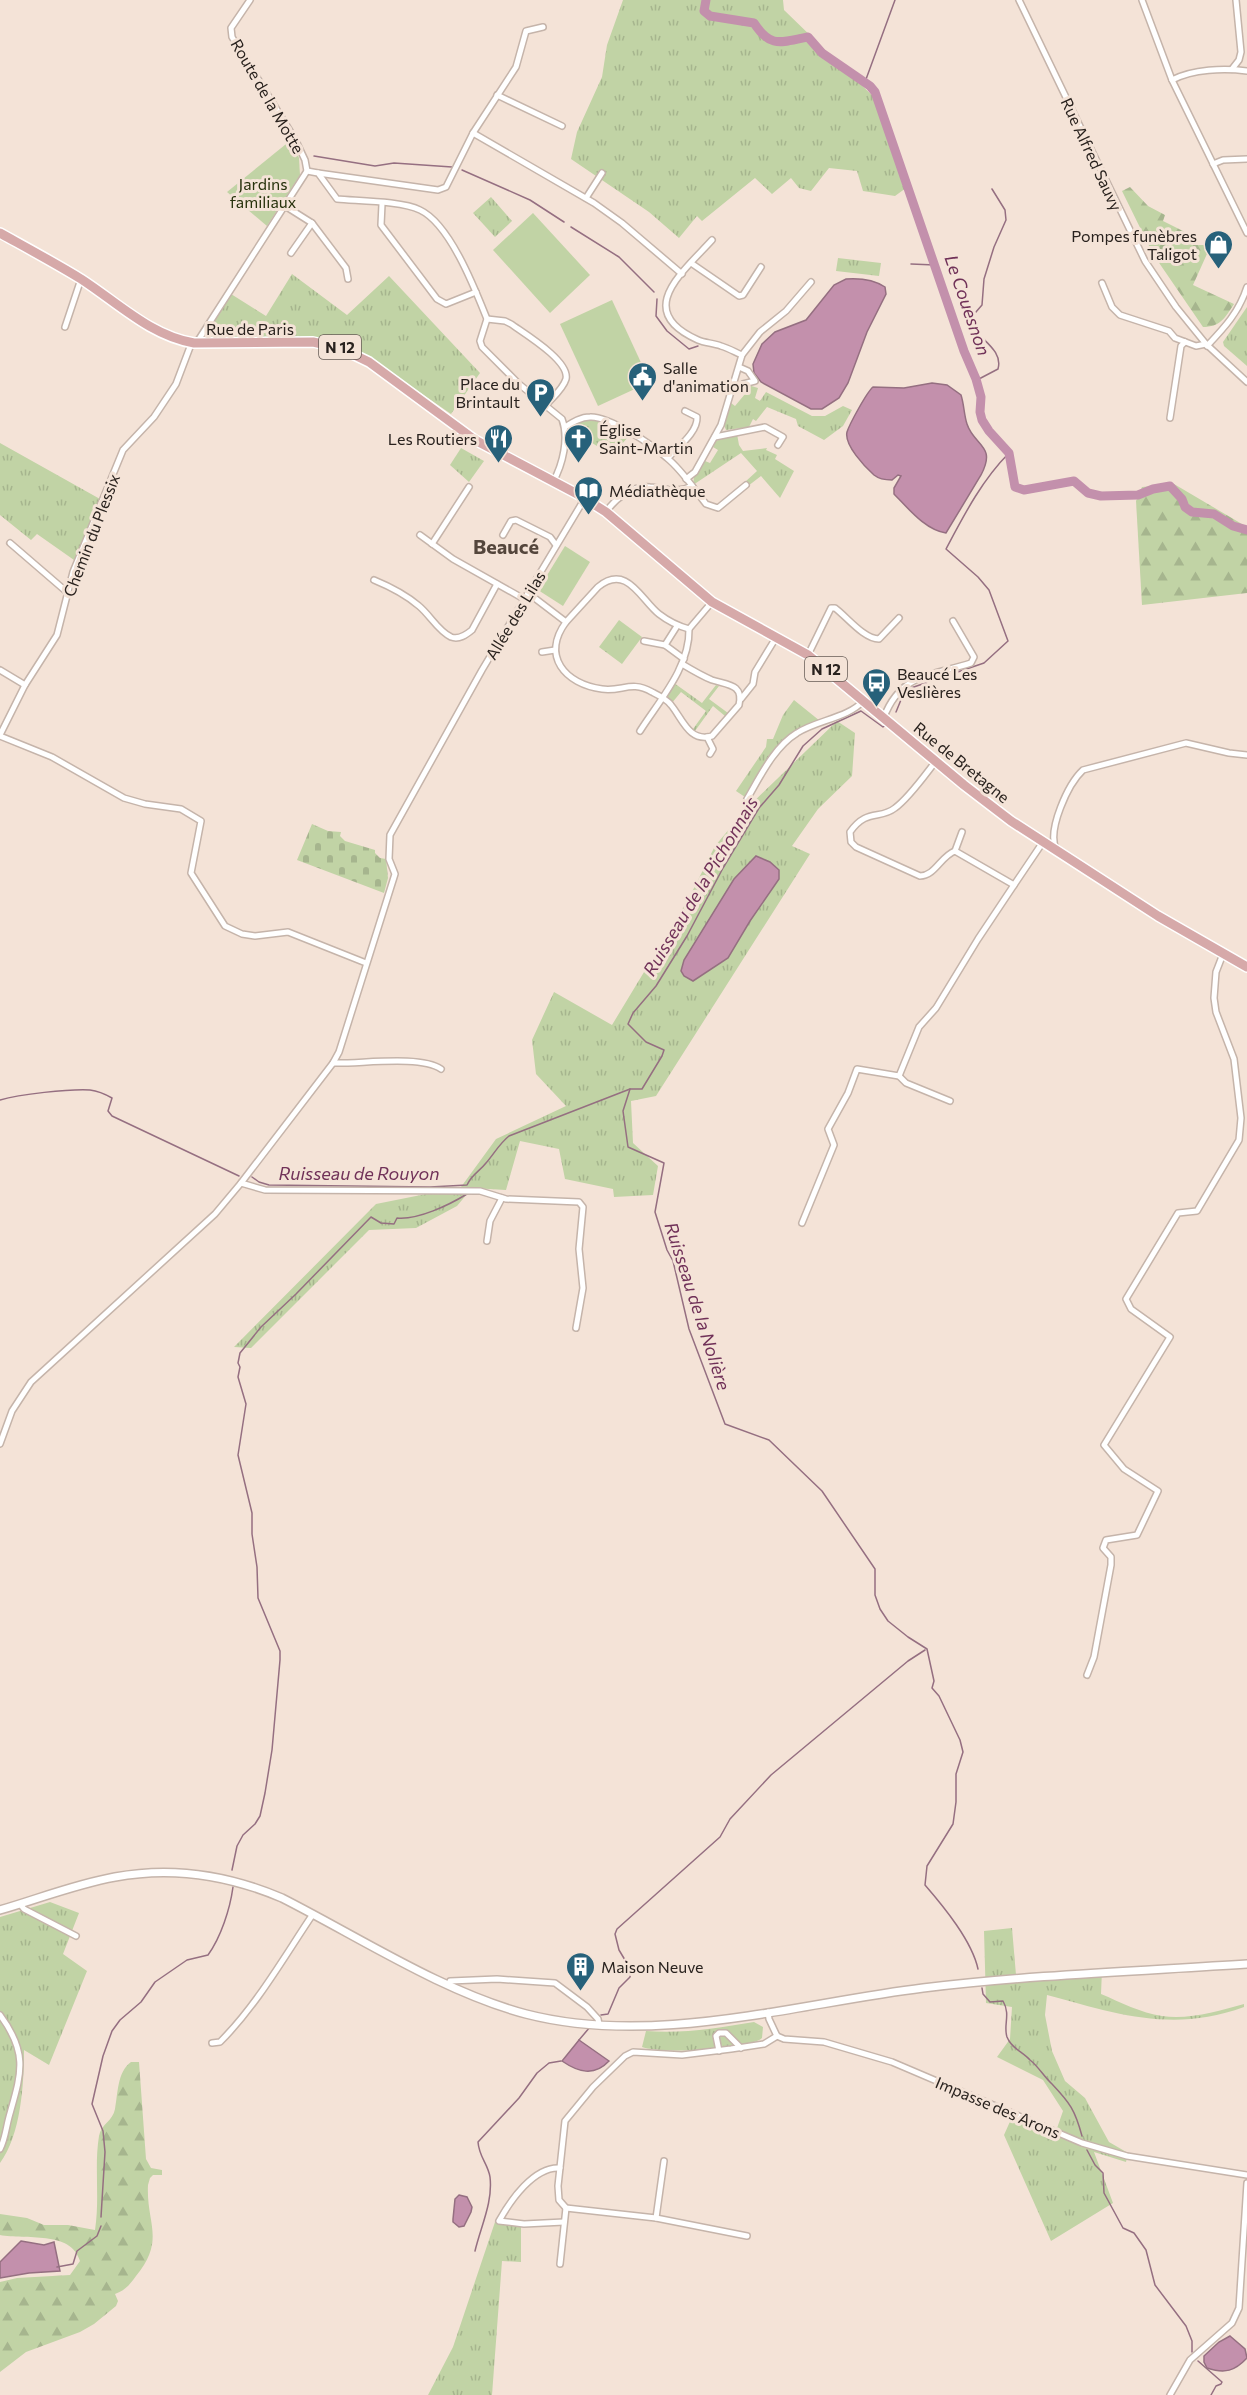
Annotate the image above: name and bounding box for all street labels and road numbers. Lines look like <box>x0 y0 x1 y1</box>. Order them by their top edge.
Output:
street label: Route de la Motte <box>228 35 308 157</box>
street label: Rue Alfred Sauvy <box>1057 94 1127 214</box>
street label: Rue de Paris <box>206 319 294 338</box>
road number: N 12 <box>319 335 361 359</box>
street label: Chemin du Plessix <box>59 471 123 599</box>
street label: Allée des Lilas <box>481 567 549 663</box>
road number: N 12 <box>805 657 847 681</box>
street label: Rue de Bretagne <box>910 718 1014 806</box>
street label: Impasse des Arons <box>933 2072 1063 2142</box>

